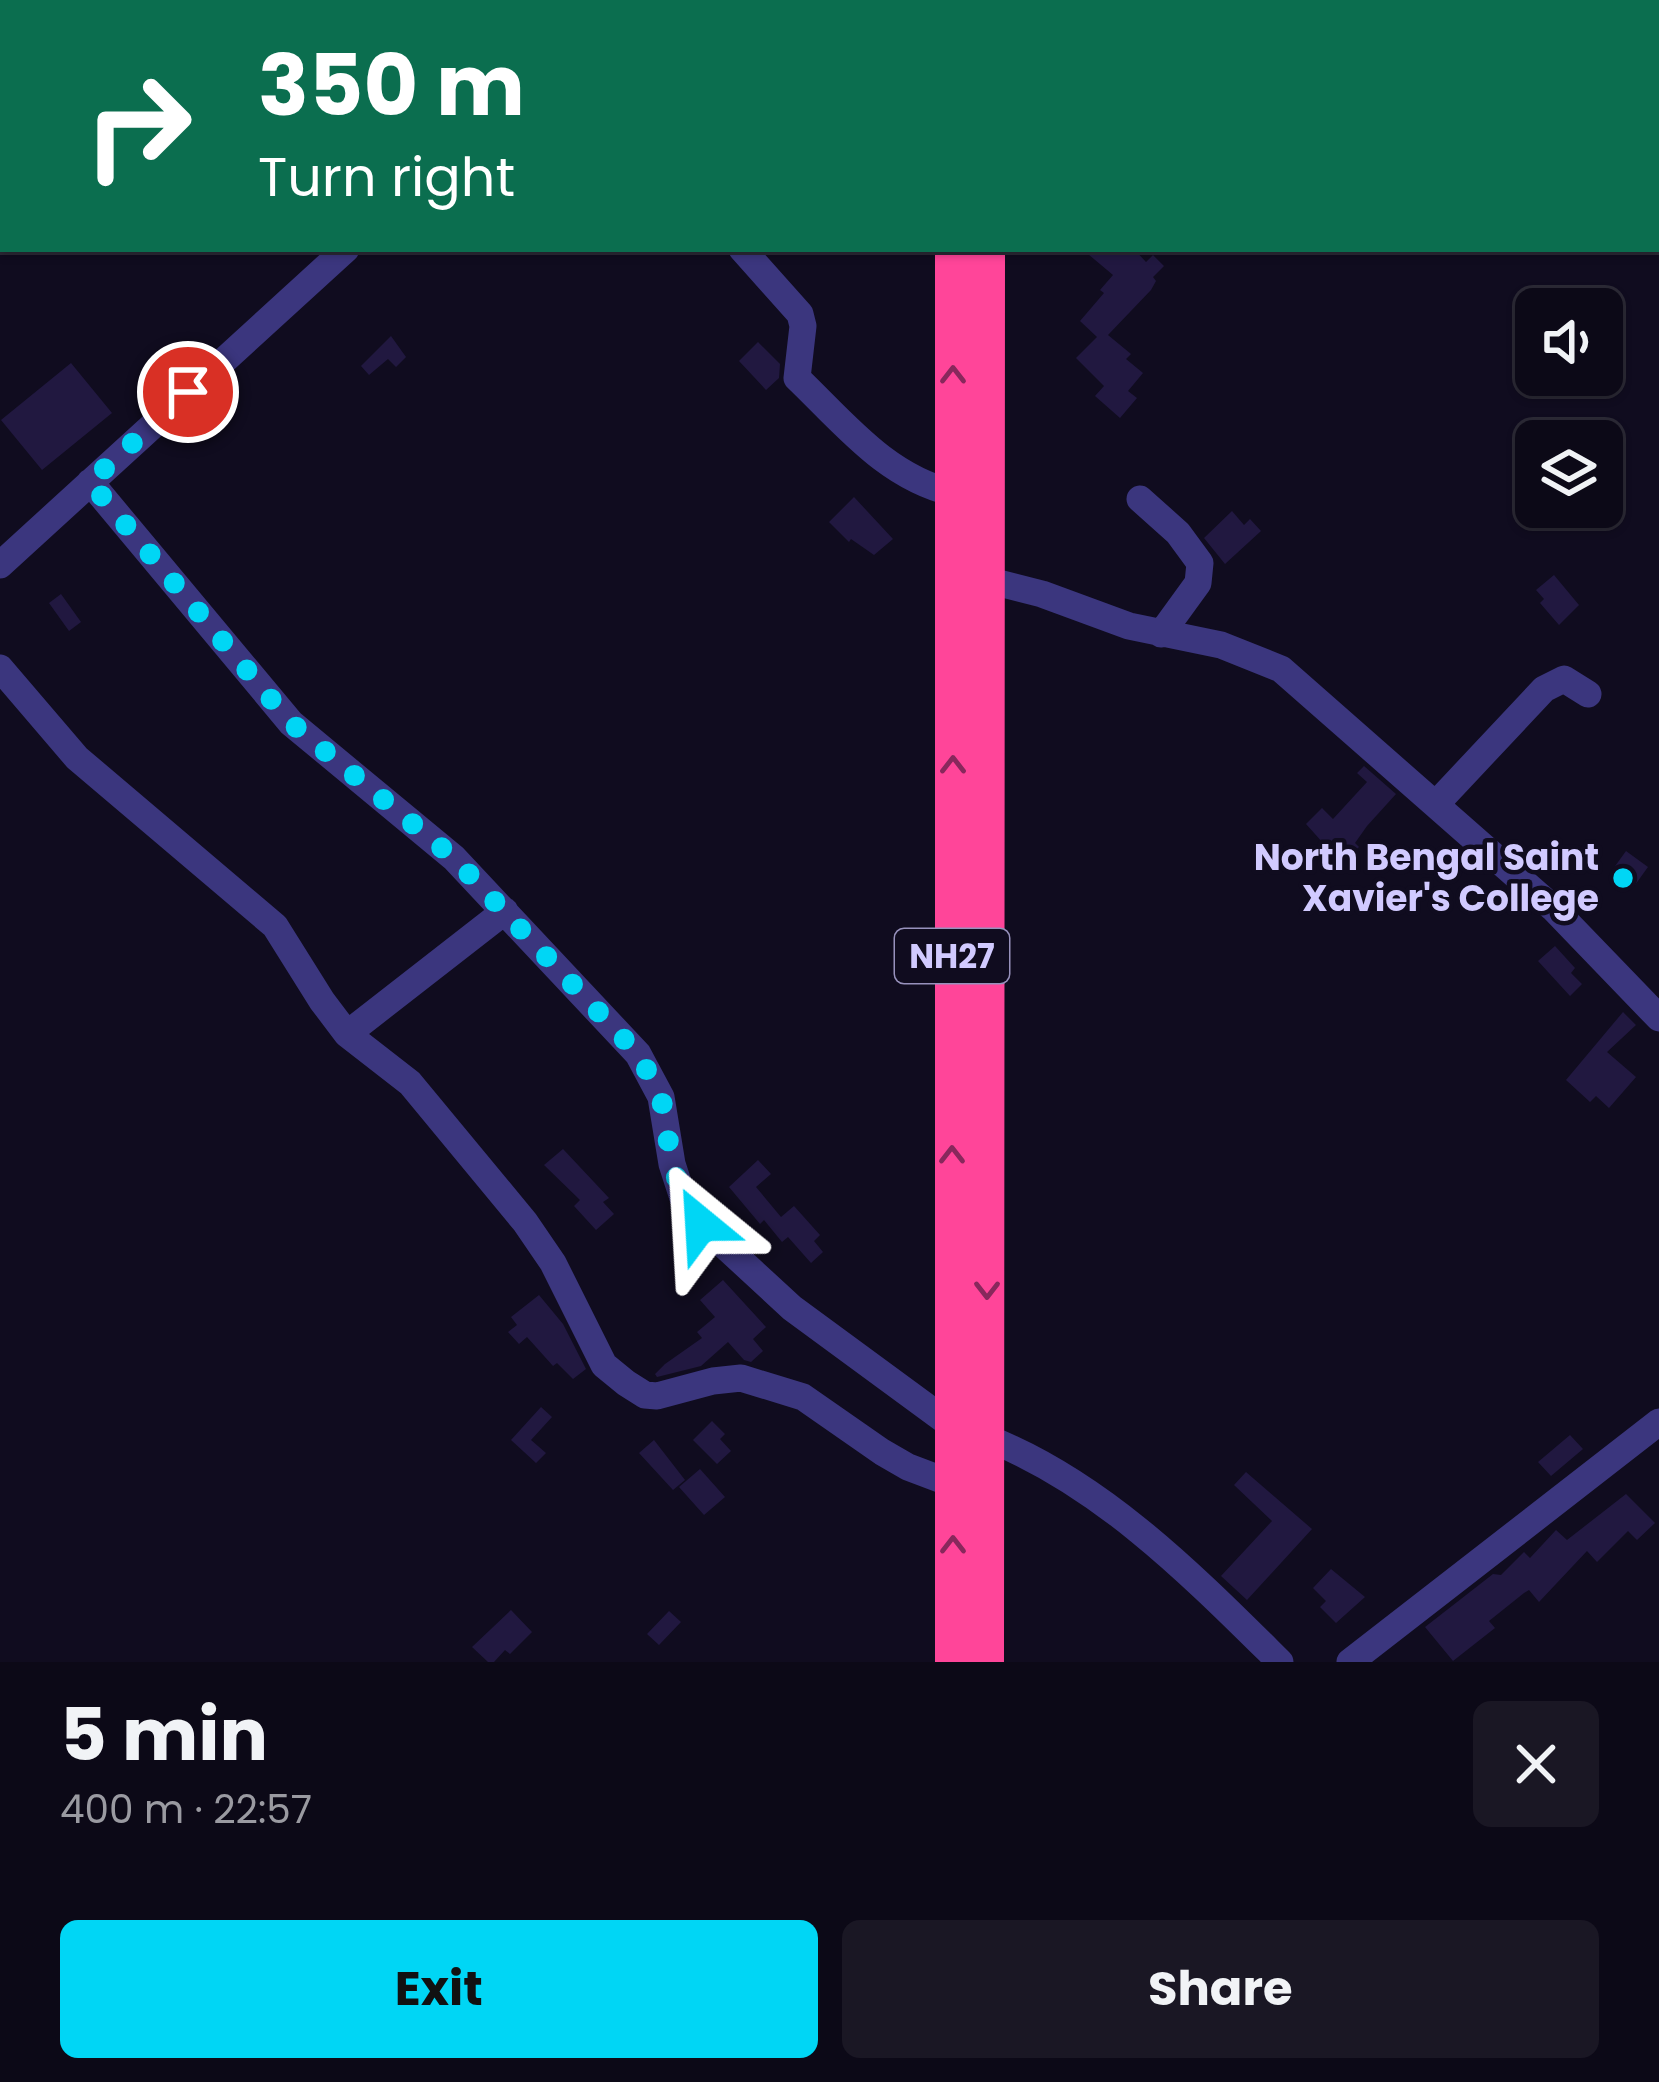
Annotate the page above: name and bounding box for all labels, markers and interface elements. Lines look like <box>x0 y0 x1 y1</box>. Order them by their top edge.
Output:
text: 350 m <box>258 27 525 144</box>
icon: right <box>60 48 216 204</box>
text: Turn right <box>258 139 515 215</box>
map controls <box>1515 288 1623 528</box>
button: sound <box>1515 288 1623 396</box>
pin <box>137 341 239 443</box>
icon: arrive <box>155 359 221 425</box>
one-way arrow <box>940 365 966 383</box>
button: layers <box>1515 420 1623 528</box>
one-way arrow <box>940 755 966 773</box>
place label: North Bengal Saint Xavier's College <box>1254 832 1599 924</box>
marker: North Bengal Saint Xavier's College <box>1610 865 1636 891</box>
road number: NH27 <box>895 929 1009 983</box>
one-way arrow <box>939 1145 965 1163</box>
position arrow <box>638 1161 764 1287</box>
one-way arrow <box>974 1282 1000 1300</box>
one-way arrow <box>940 1535 966 1553</box>
text: 5 min <box>60 1684 268 1785</box>
button: close <box>1473 1701 1599 1827</box>
text: 400 m · 22:57 <box>60 1782 312 1837</box>
button: Exit <box>60 1920 818 2058</box>
button: Share <box>842 1920 1599 2058</box>

